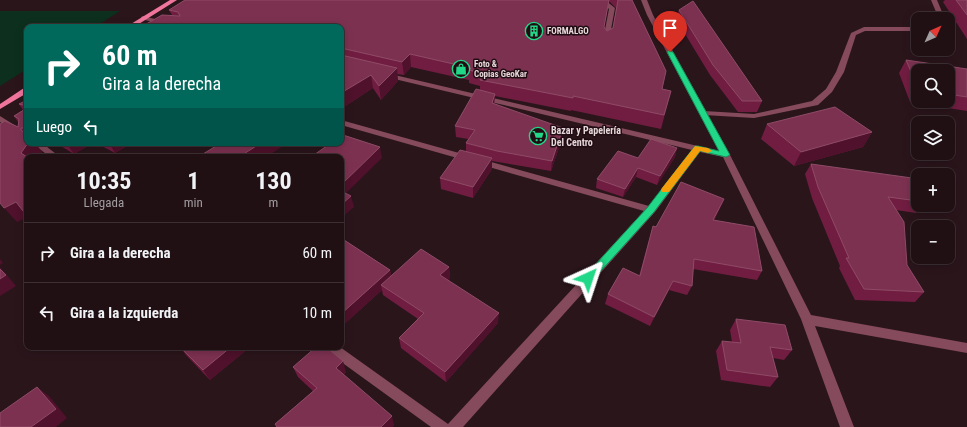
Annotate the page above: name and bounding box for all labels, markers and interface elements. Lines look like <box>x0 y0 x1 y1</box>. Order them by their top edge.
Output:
pin <box>653 11 687 52</box>
north arrow <box>911 12 955 56</box>
map controls <box>911 12 955 264</box>
icon: arrive <box>659 17 681 39</box>
building icon: FORMALGO <box>524 21 544 41</box>
place label: FORMALGO <box>547 26 589 36</box>
text: 60 m <box>102 39 158 72</box>
icon: right <box>36 40 88 92</box>
shop icon: Foto & Copias GeoKar <box>451 59 471 79</box>
place label: Foto & Copias GeoKar <box>474 59 527 79</box>
button: search <box>911 64 955 108</box>
text: Gira a la derecha <box>102 73 221 94</box>
icon: left <box>80 116 102 138</box>
button: layers <box>911 116 955 160</box>
text: Luego <box>36 118 72 136</box>
place label: Bazar y Papelería Del Centro <box>551 125 621 148</box>
supermarket icon: Bazar y Papelería Del Centro <box>528 126 548 146</box>
text: 10:35 <box>76 167 131 195</box>
text: 1 <box>187 167 199 195</box>
text: 130 <box>255 167 292 195</box>
button: + <box>911 168 955 212</box>
text: Llegada <box>84 195 124 210</box>
text: min <box>184 195 203 210</box>
text: m <box>269 195 278 210</box>
button: − <box>911 220 955 264</box>
icon: right <box>36 242 58 264</box>
text: Gira a la derecha <box>70 244 171 262</box>
text: 60 m <box>302 244 332 262</box>
position arrow <box>567 257 609 299</box>
icon: left <box>36 302 58 324</box>
text: Gira a la izquierda <box>70 304 178 322</box>
text: 10 m <box>302 304 332 322</box>

